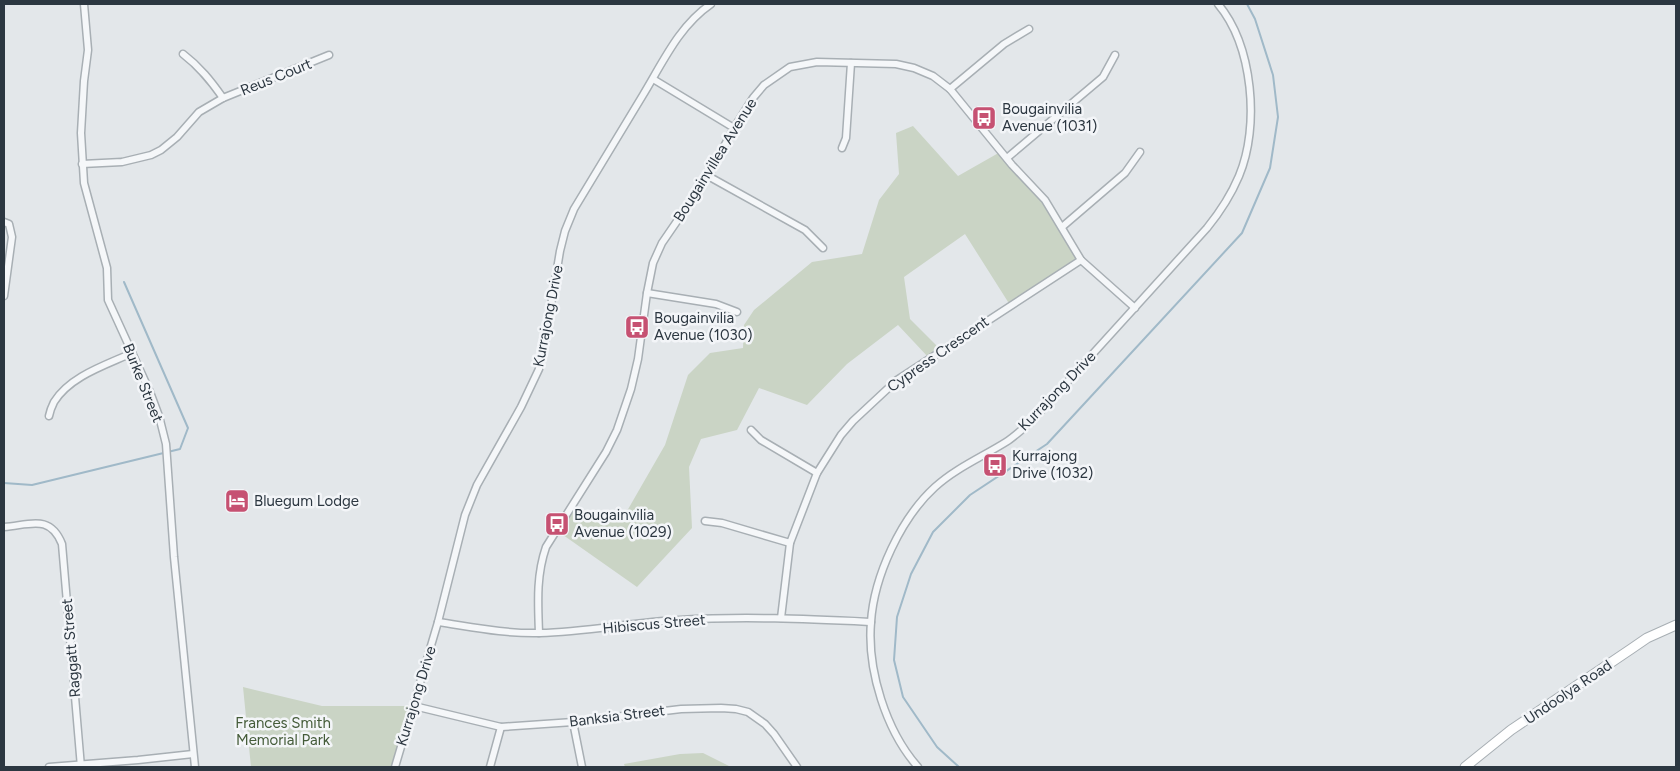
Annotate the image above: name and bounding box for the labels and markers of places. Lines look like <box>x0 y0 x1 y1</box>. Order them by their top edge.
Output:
place label: Bougainvilia Avenue (1031) <box>1002 100 1097 135</box>
bus stop icon: Bougainvilia Avenue (1031) <box>971 105 997 131</box>
place label: Bougainvilia Avenue (1030) <box>654 309 753 344</box>
bus stop icon: Bougainvilia Avenue (1030) <box>624 314 650 340</box>
place label: Kurrajong Drive (1032) <box>1012 447 1093 482</box>
bus stop icon: Kurrajong Drive (1032) <box>982 452 1008 478</box>
hotel icon: Bluegum Lodge <box>224 488 250 514</box>
place label: Bluegum Lodge <box>254 492 359 510</box>
place label: Bougainvilia Avenue (1029) <box>574 506 672 541</box>
bus stop icon: Bougainvilia Avenue (1029) <box>544 511 570 537</box>

